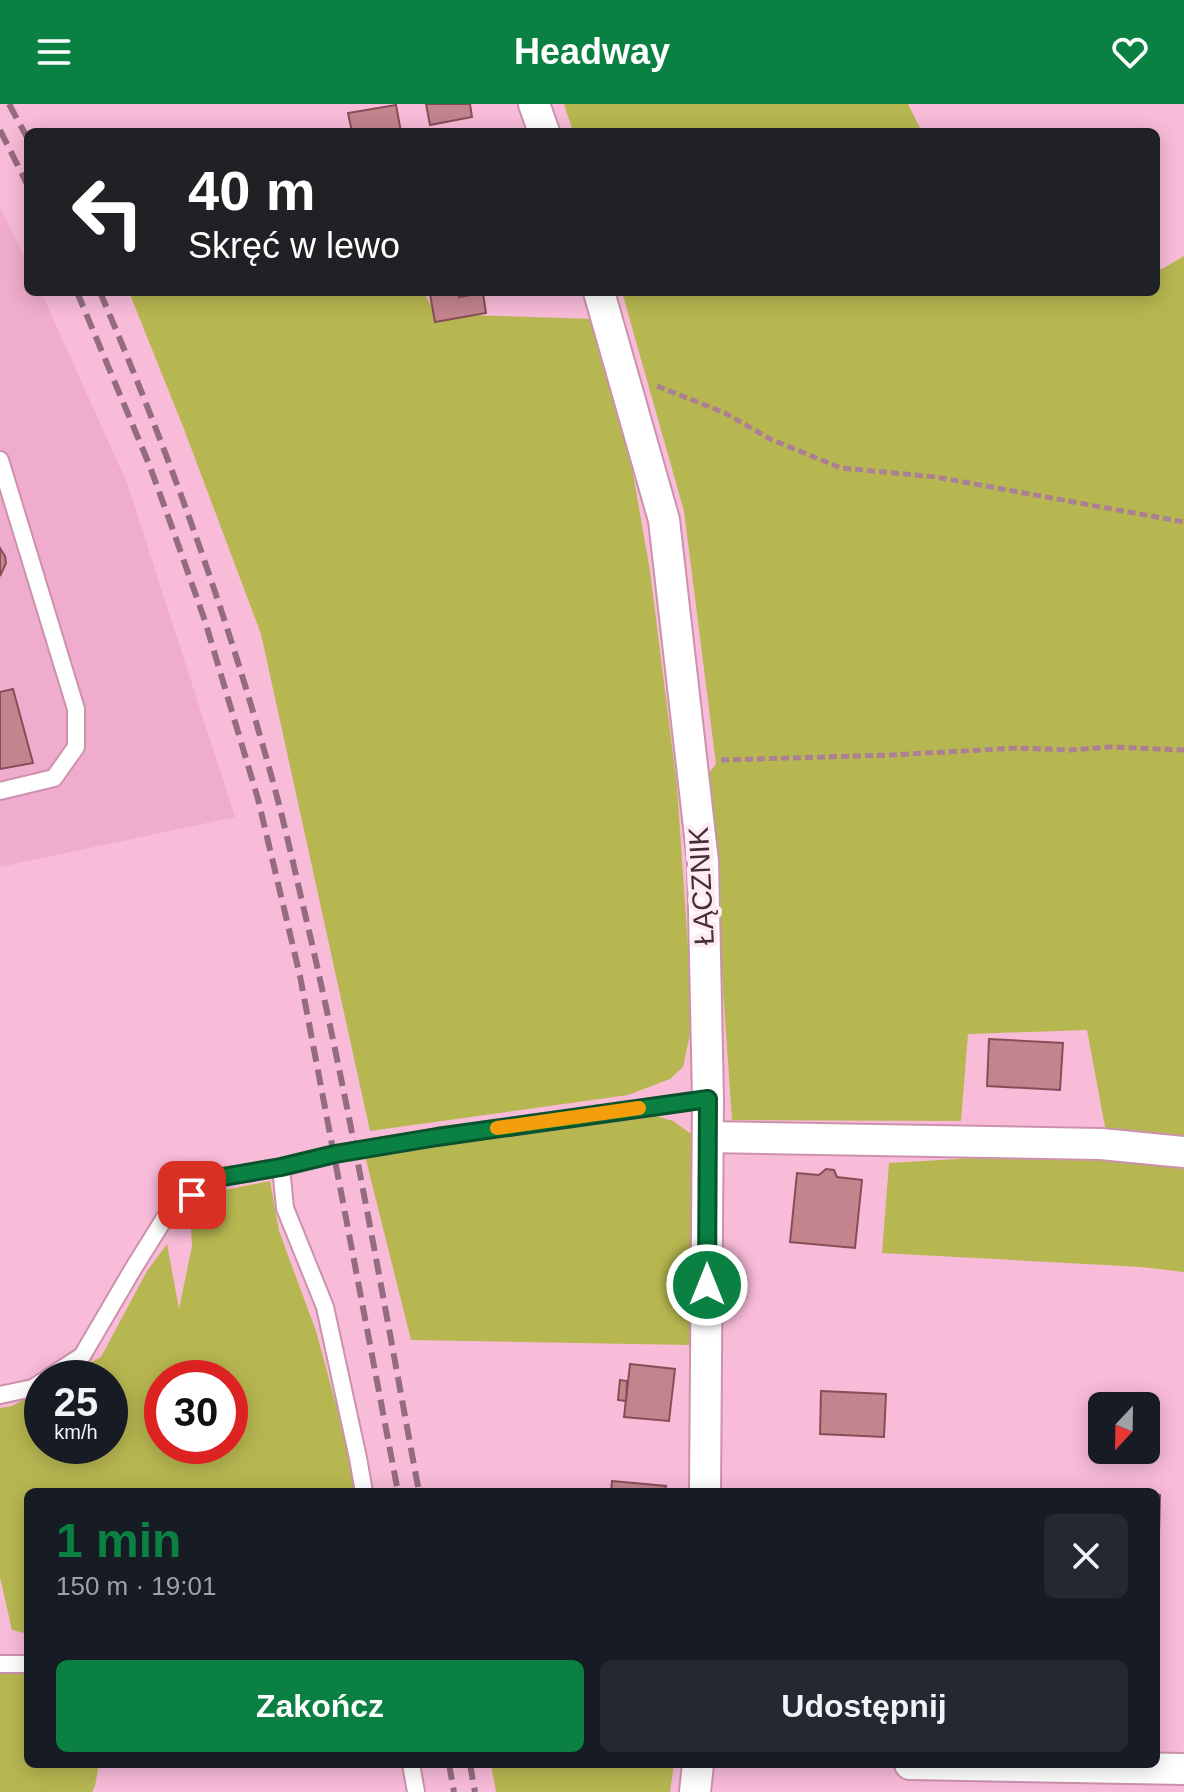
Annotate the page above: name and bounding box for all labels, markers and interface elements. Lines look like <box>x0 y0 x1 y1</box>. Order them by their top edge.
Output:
icon: menu <box>32 30 76 74</box>
icon: heart <box>1108 30 1152 74</box>
text: Headway <box>514 31 670 72</box>
text: 40 m <box>188 159 316 222</box>
icon: left <box>56 160 160 264</box>
text: Skręć w lewo <box>188 225 400 266</box>
street label: ŁĄCZNIK <box>683 826 720 946</box>
pin <box>158 1161 226 1229</box>
icon: arrive <box>170 1173 214 1217</box>
position arrow <box>665 1243 749 1327</box>
speed limit sign: 30 <box>144 1360 248 1464</box>
text: 25 <box>54 1380 98 1424</box>
north arrow <box>1088 1392 1160 1464</box>
map controls <box>1088 1392 1160 1464</box>
text: km/h <box>54 1421 98 1443</box>
text: 1 min <box>56 1514 181 1567</box>
button: close <box>1044 1514 1128 1598</box>
text: 150 m · 19:01 <box>56 1571 216 1601</box>
button: Zakończ <box>56 1660 584 1752</box>
button: Udostępnij <box>600 1660 1128 1752</box>

